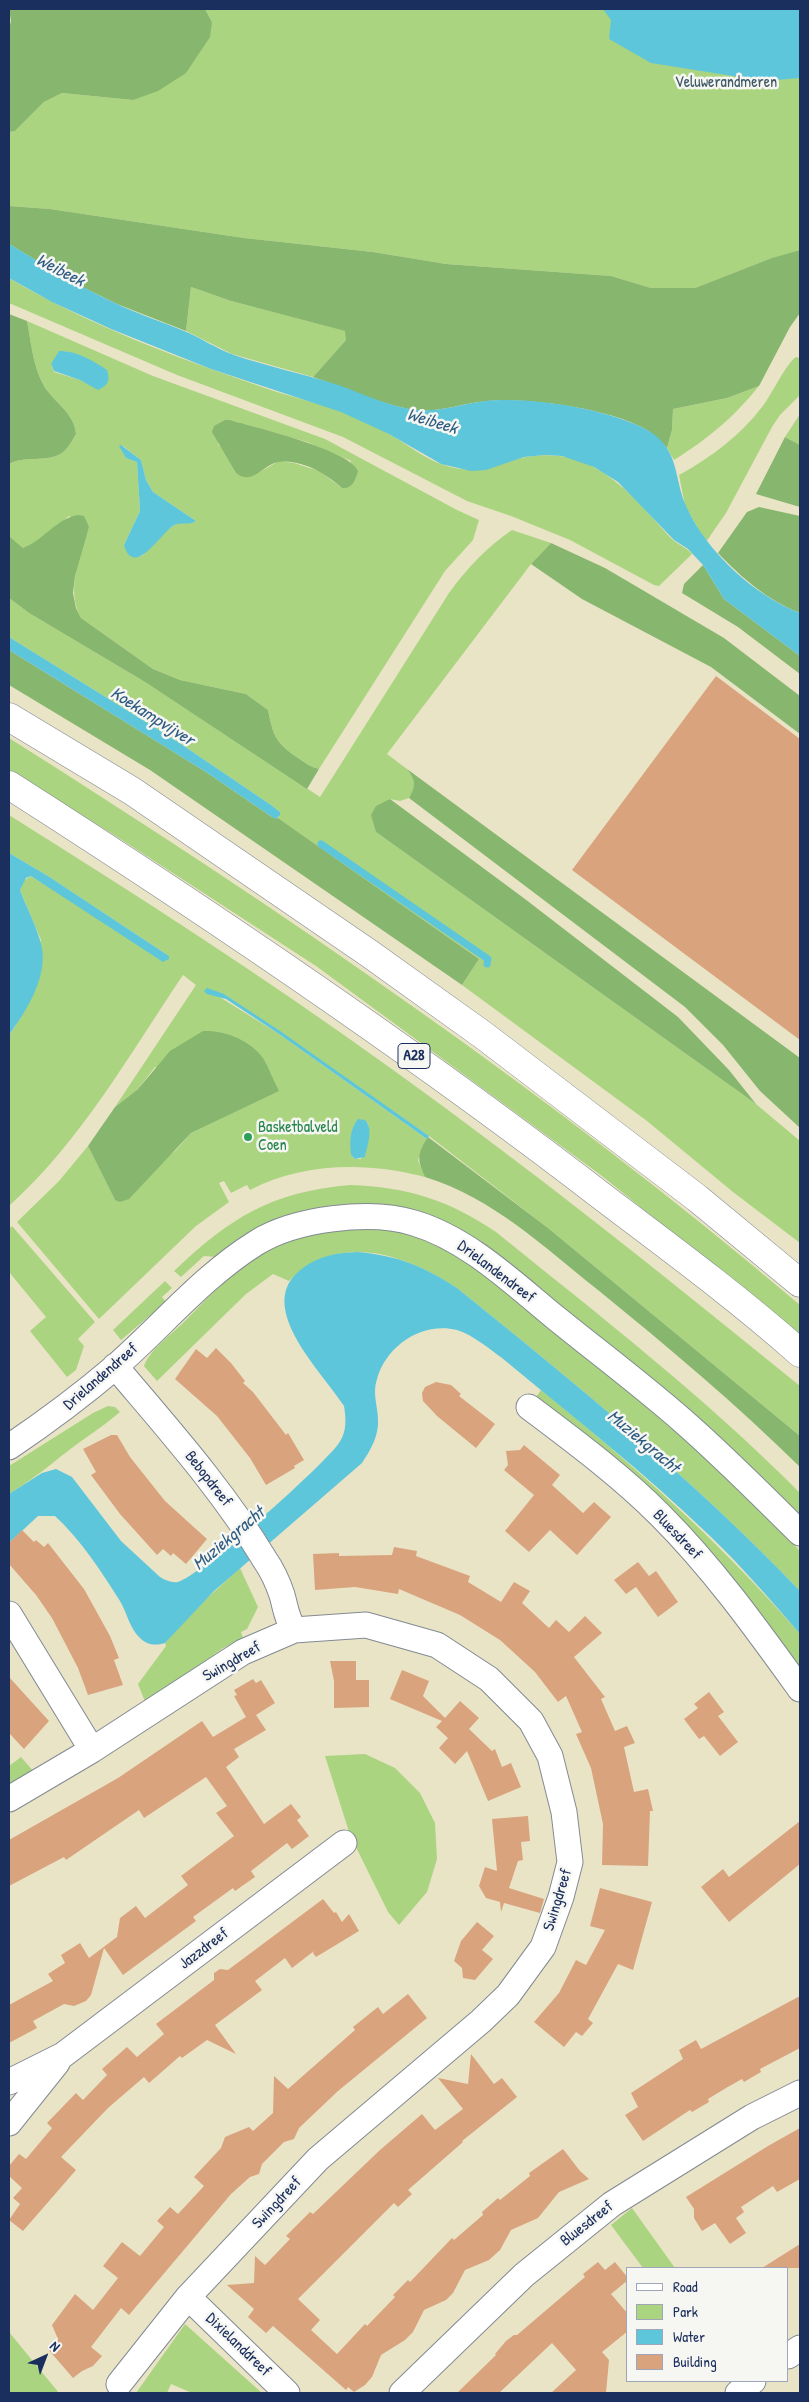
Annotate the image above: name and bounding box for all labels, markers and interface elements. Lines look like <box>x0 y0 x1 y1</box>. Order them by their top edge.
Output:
park label: Veluwerandmeren <box>675 73 777 93</box>
water label: Weibeek <box>32 250 88 292</box>
water label: Weibeek <box>404 404 460 440</box>
water label: Koekampvijver <box>106 683 198 751</box>
road number: A28 <box>398 1044 430 1068</box>
place label: Basketbalveld Coen <box>258 1118 337 1156</box>
marker: Basketbalveld Coen <box>242 1131 254 1143</box>
street label: Drielandendreef <box>453 1237 539 1307</box>
street label: Drielandendreef <box>60 1340 142 1414</box>
water label: Muziekgracht <box>603 1406 683 1478</box>
street label: Bebopdreef <box>180 1447 236 1511</box>
water label: Muziekgracht <box>189 1503 269 1575</box>
street label: Bluesdreef <box>648 1506 706 1564</box>
street label: Swingdreef <box>200 1638 264 1686</box>
street label: Swingdreef <box>540 1867 576 1933</box>
street label: Jazzdreef <box>176 1924 232 1974</box>
street label: Swingdreef <box>248 2173 306 2233</box>
street label: Bluesdreef <box>557 2197 617 2251</box>
legend <box>626 2267 789 2382</box>
text: Road <box>673 2276 698 2297</box>
text: Park <box>673 2301 698 2322</box>
street label: Dixielanddreef <box>201 2309 275 2381</box>
text: Water <box>673 2326 705 2347</box>
north arrow <box>20 2332 70 2382</box>
text: N <box>46 2336 65 2355</box>
text: Building <box>673 2351 717 2372</box>

